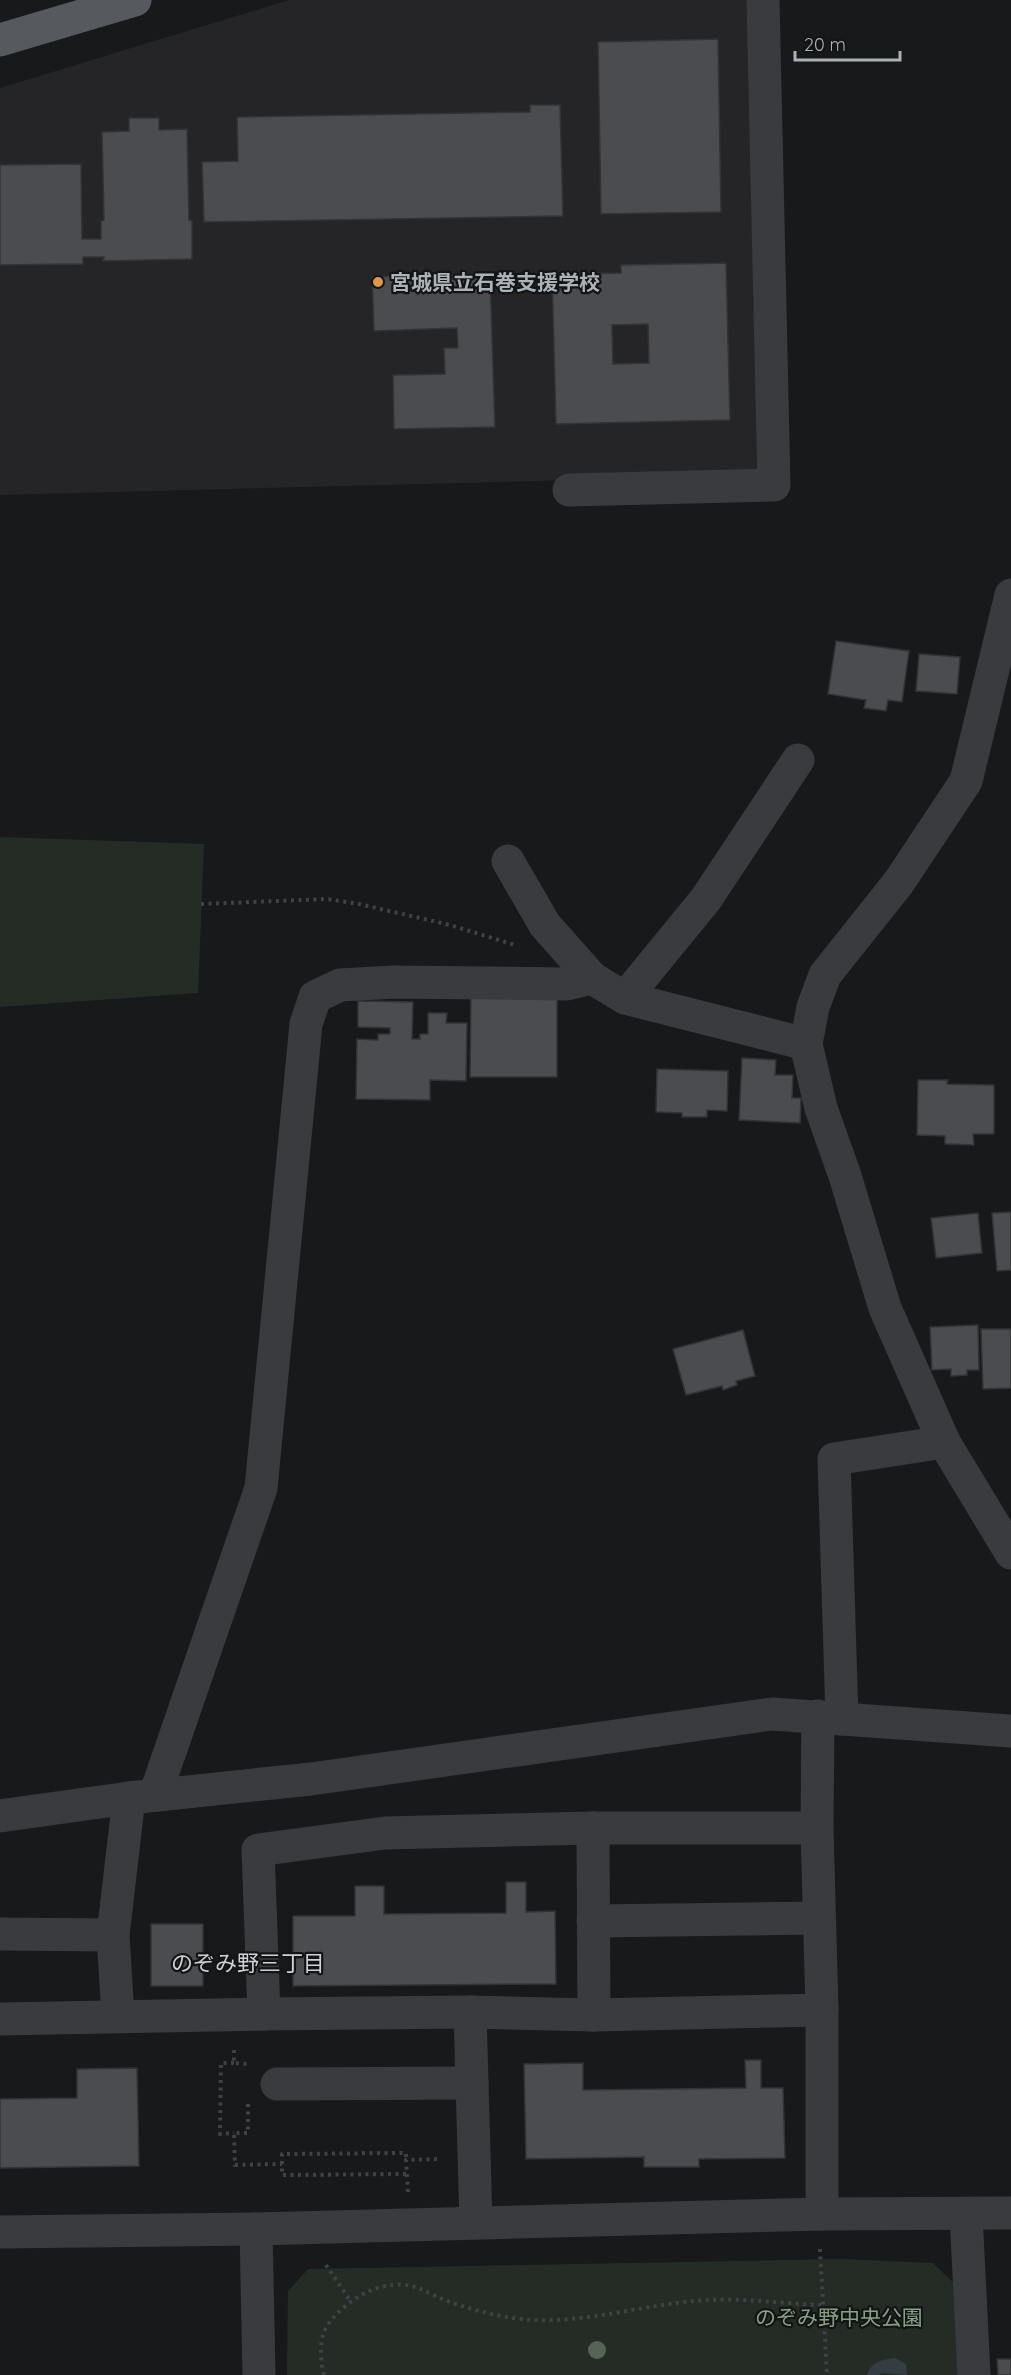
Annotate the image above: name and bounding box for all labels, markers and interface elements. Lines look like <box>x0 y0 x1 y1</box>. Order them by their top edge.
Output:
scale bar <box>795 24 900 62</box>
text: 20 m <box>804 33 846 56</box>
place label: 宮城県立石巻支援学校 <box>390 269 600 295</box>
marker: 宮城県立石巻支援学校 <box>371 275 385 289</box>
district label: のぞみ野三丁目 <box>171 1949 325 1977</box>
park label: のぞみ野中央公園 <box>755 2304 923 2330</box>

